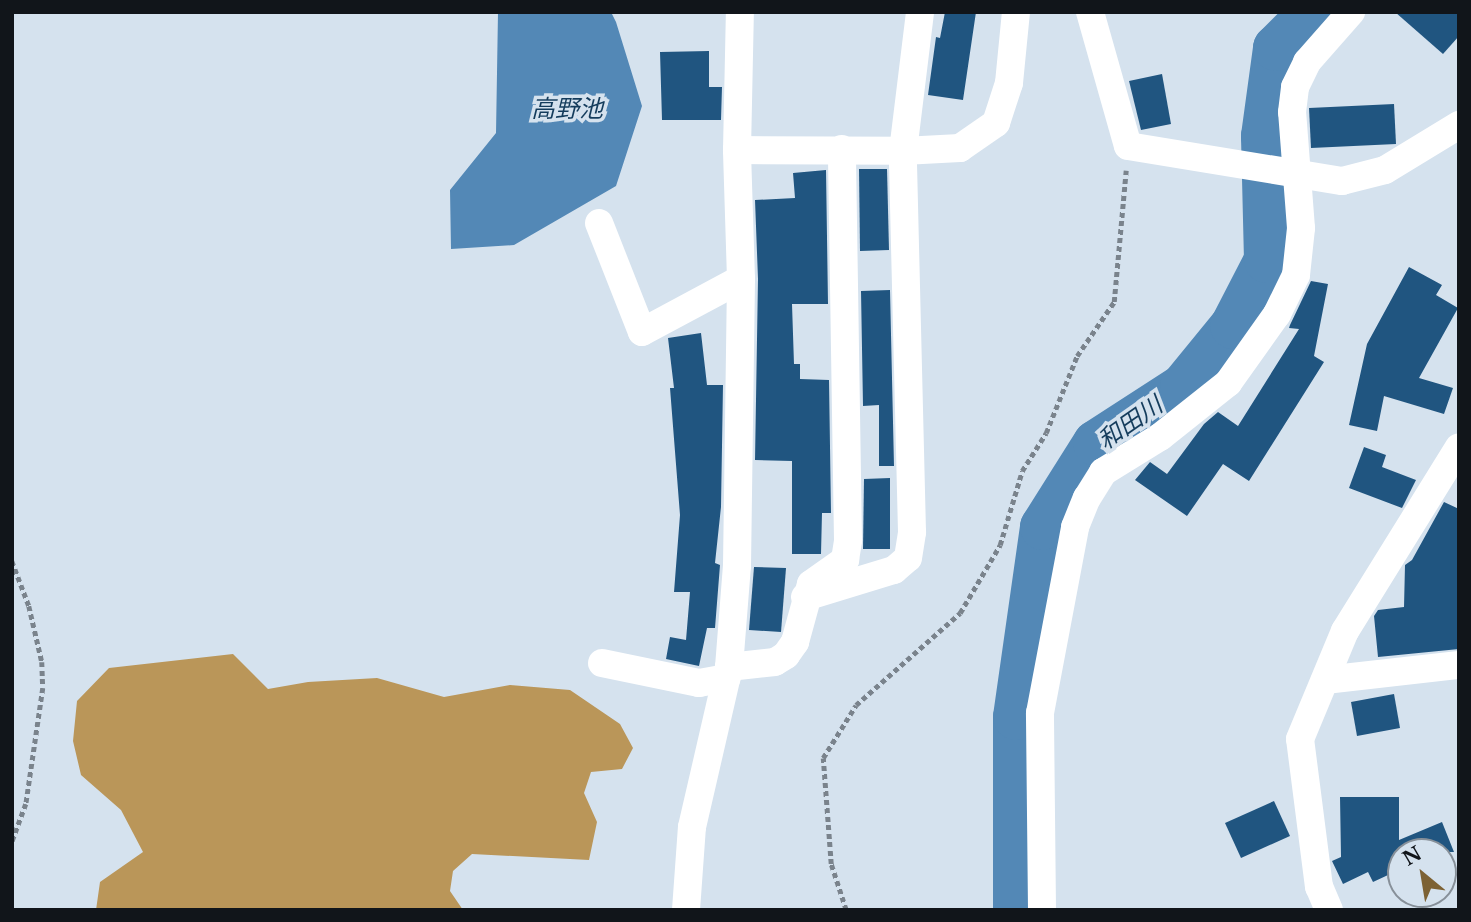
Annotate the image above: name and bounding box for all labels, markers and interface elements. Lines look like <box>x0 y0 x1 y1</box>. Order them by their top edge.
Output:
water label: 高野池 <box>531 95 603 123</box>
water label: 和田川 <box>1092 391 1168 455</box>
north arrow <box>1387 838 1457 908</box>
text: N <box>1399 842 1426 871</box>

